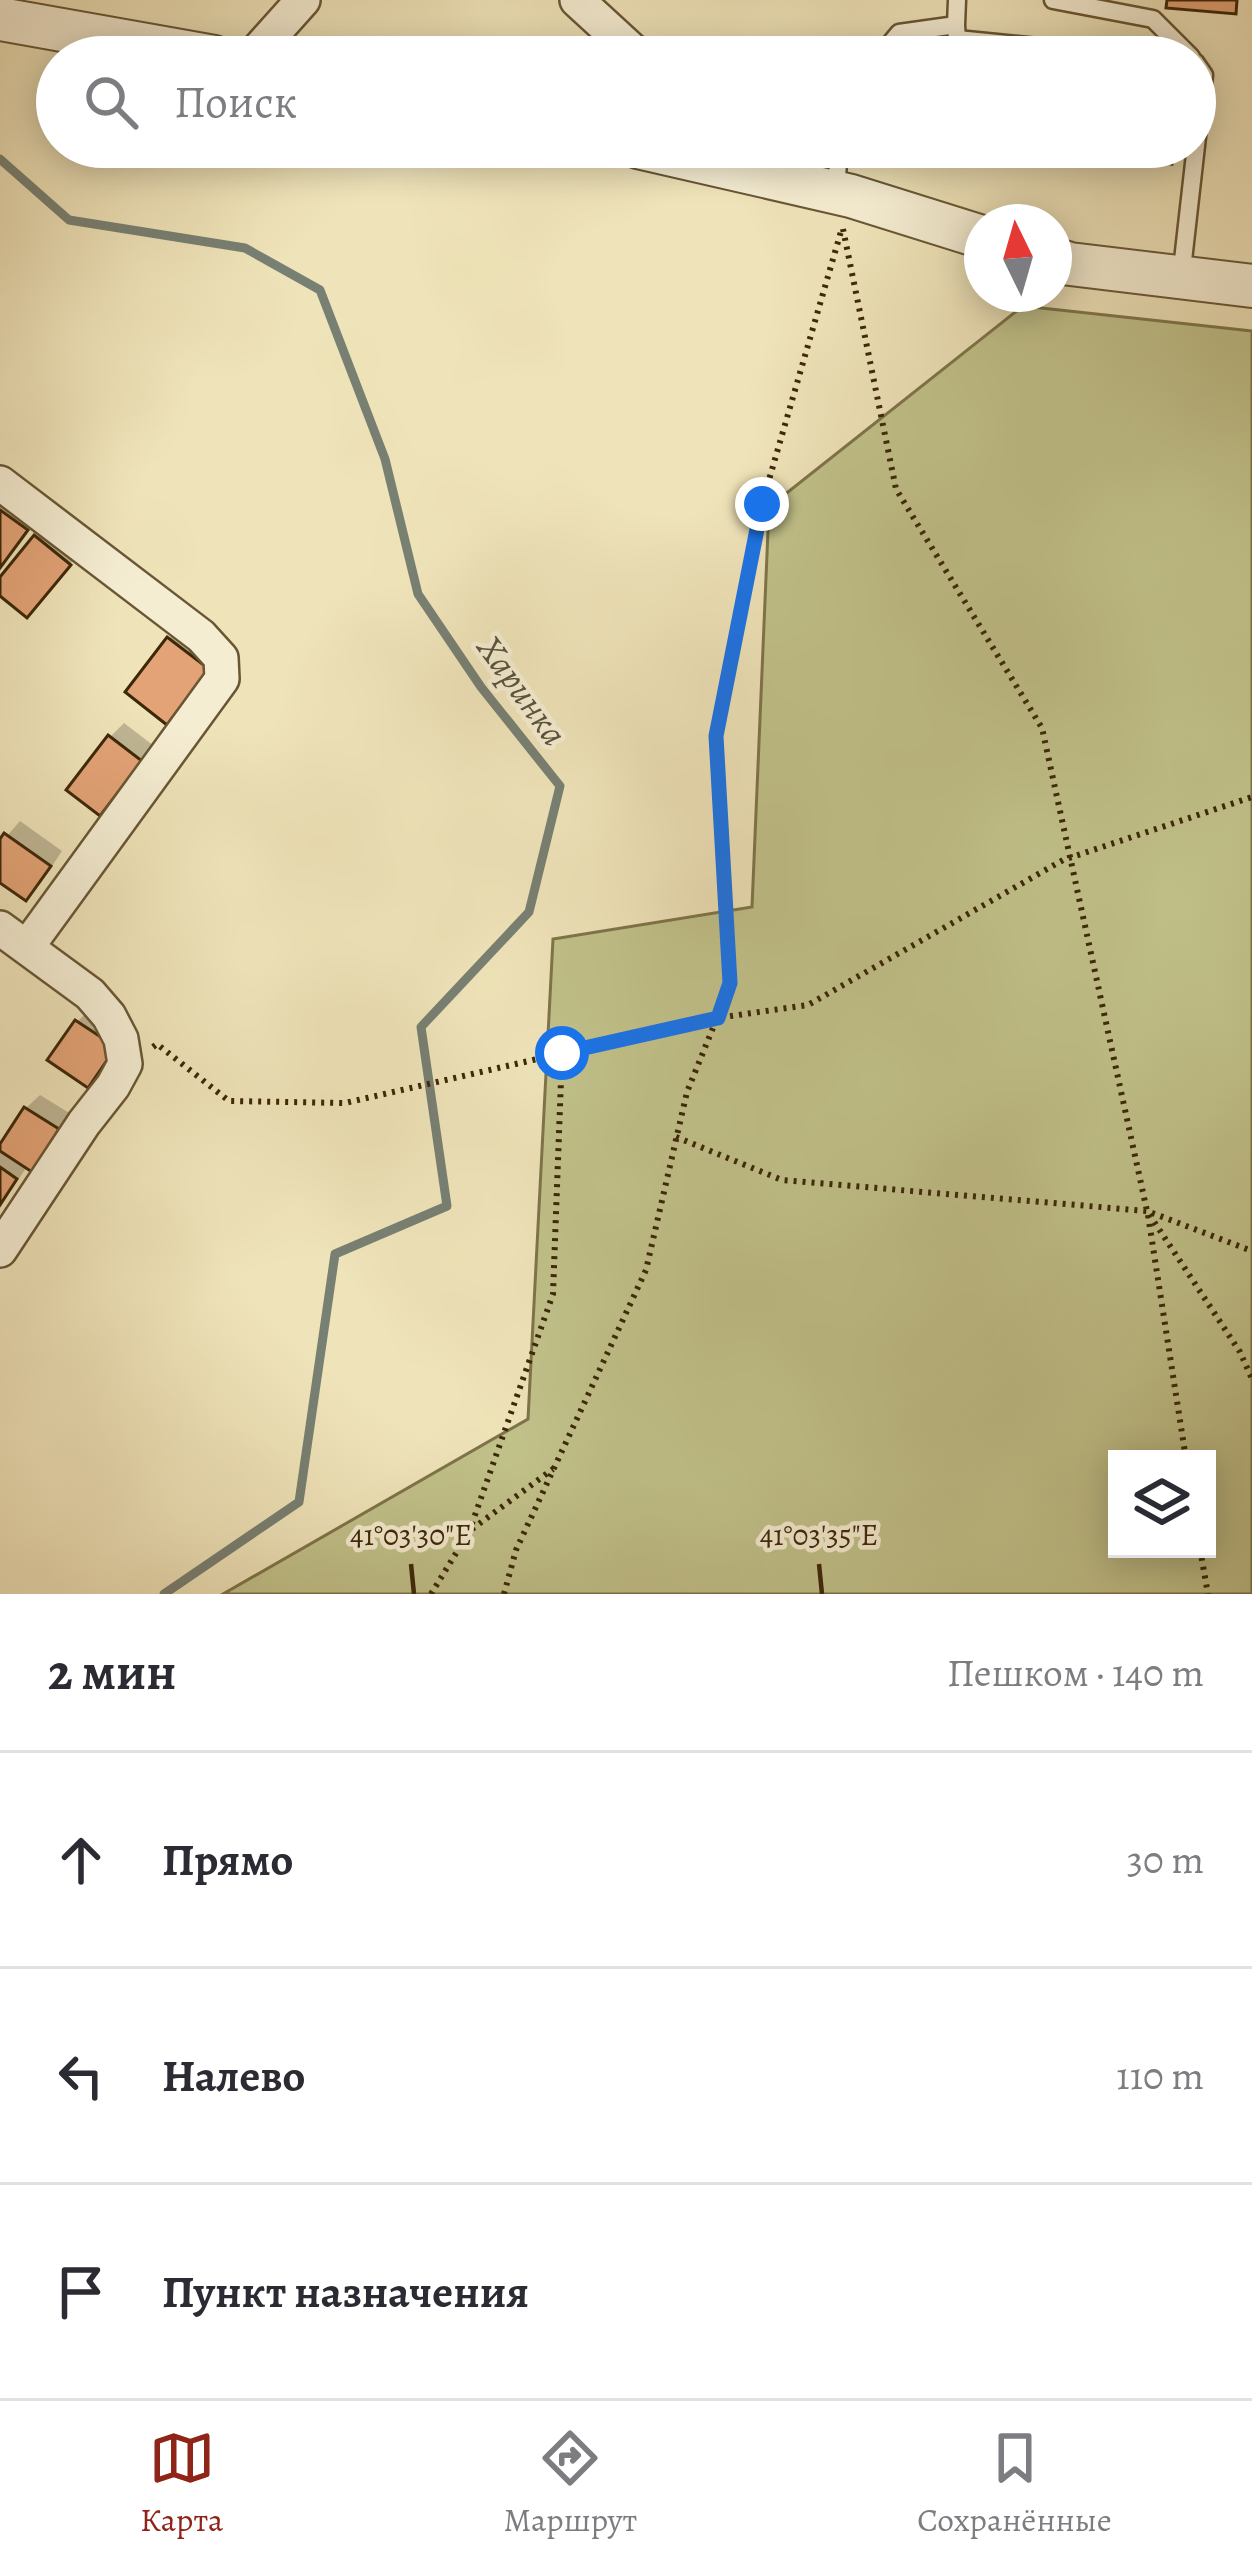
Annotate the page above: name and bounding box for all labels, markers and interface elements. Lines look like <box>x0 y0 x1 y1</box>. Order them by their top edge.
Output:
search box <box>36 36 1216 168</box>
icon: search <box>78 69 144 135</box>
text: Поиск <box>174 71 297 133</box>
north arrow <box>964 204 1072 312</box>
route end <box>735 477 789 531</box>
water label: Харинка <box>465 625 579 755</box>
route start <box>535 1026 589 1080</box>
map controls <box>1108 1450 1216 1558</box>
button: layers <box>1108 1450 1216 1558</box>
text: 41°03'30"E <box>350 1515 472 1555</box>
text: 41°03'35"E <box>760 1515 878 1555</box>
text: 2 мин <box>48 1637 176 1707</box>
text: Пешком · 140 m <box>947 1646 1204 1699</box>
icon: ahead <box>48 1827 114 1893</box>
text: Прямо <box>162 1829 293 1891</box>
text: 30 m <box>1127 1833 1204 1886</box>
icon: left <box>48 2043 114 2109</box>
text: Налево <box>162 2045 305 2107</box>
text: 110 m <box>1116 2049 1204 2102</box>
icon: arrive <box>48 2259 114 2325</box>
text: Пункт назначения <box>162 2261 529 2323</box>
tab: Карта <box>140 2425 223 2542</box>
tab: Маршрут <box>504 2425 637 2542</box>
tab: Сохранённые <box>917 2425 1112 2542</box>

